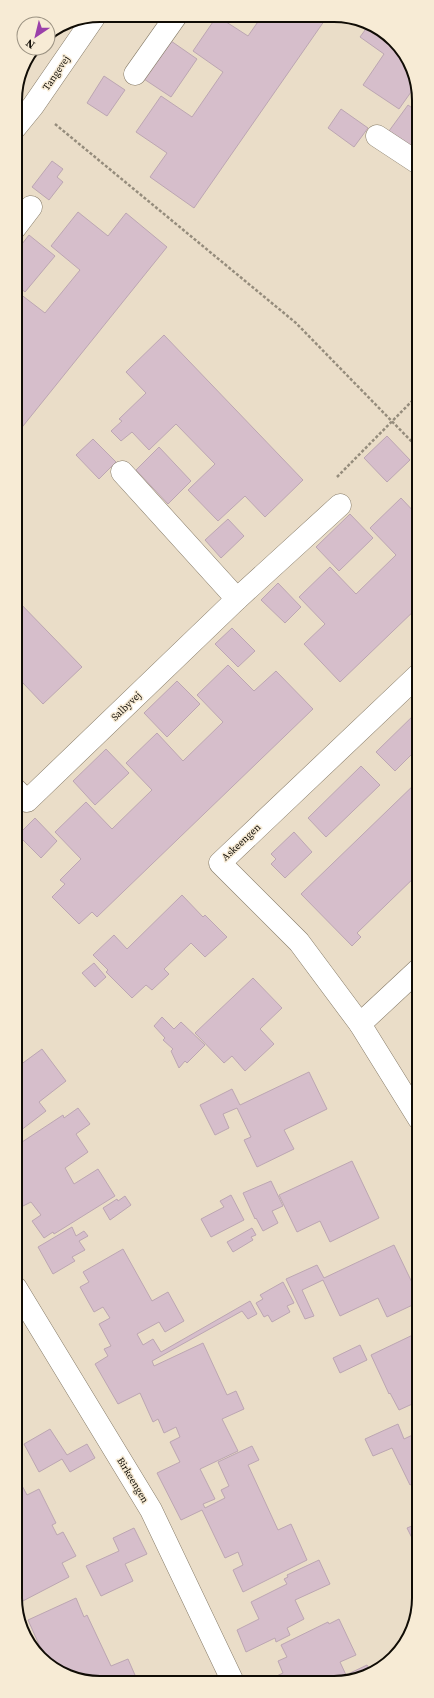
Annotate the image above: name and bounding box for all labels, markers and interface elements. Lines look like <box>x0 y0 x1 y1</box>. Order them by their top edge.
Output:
north arrow <box>16 16 56 56</box>
text: N <box>23 35 38 52</box>
street label: Tangevej <box>40 53 73 93</box>
street label: Salbyvej <box>108 688 144 723</box>
street label: Askeengen <box>219 821 263 863</box>
street label: Birkeengen <box>114 1455 152 1505</box>

